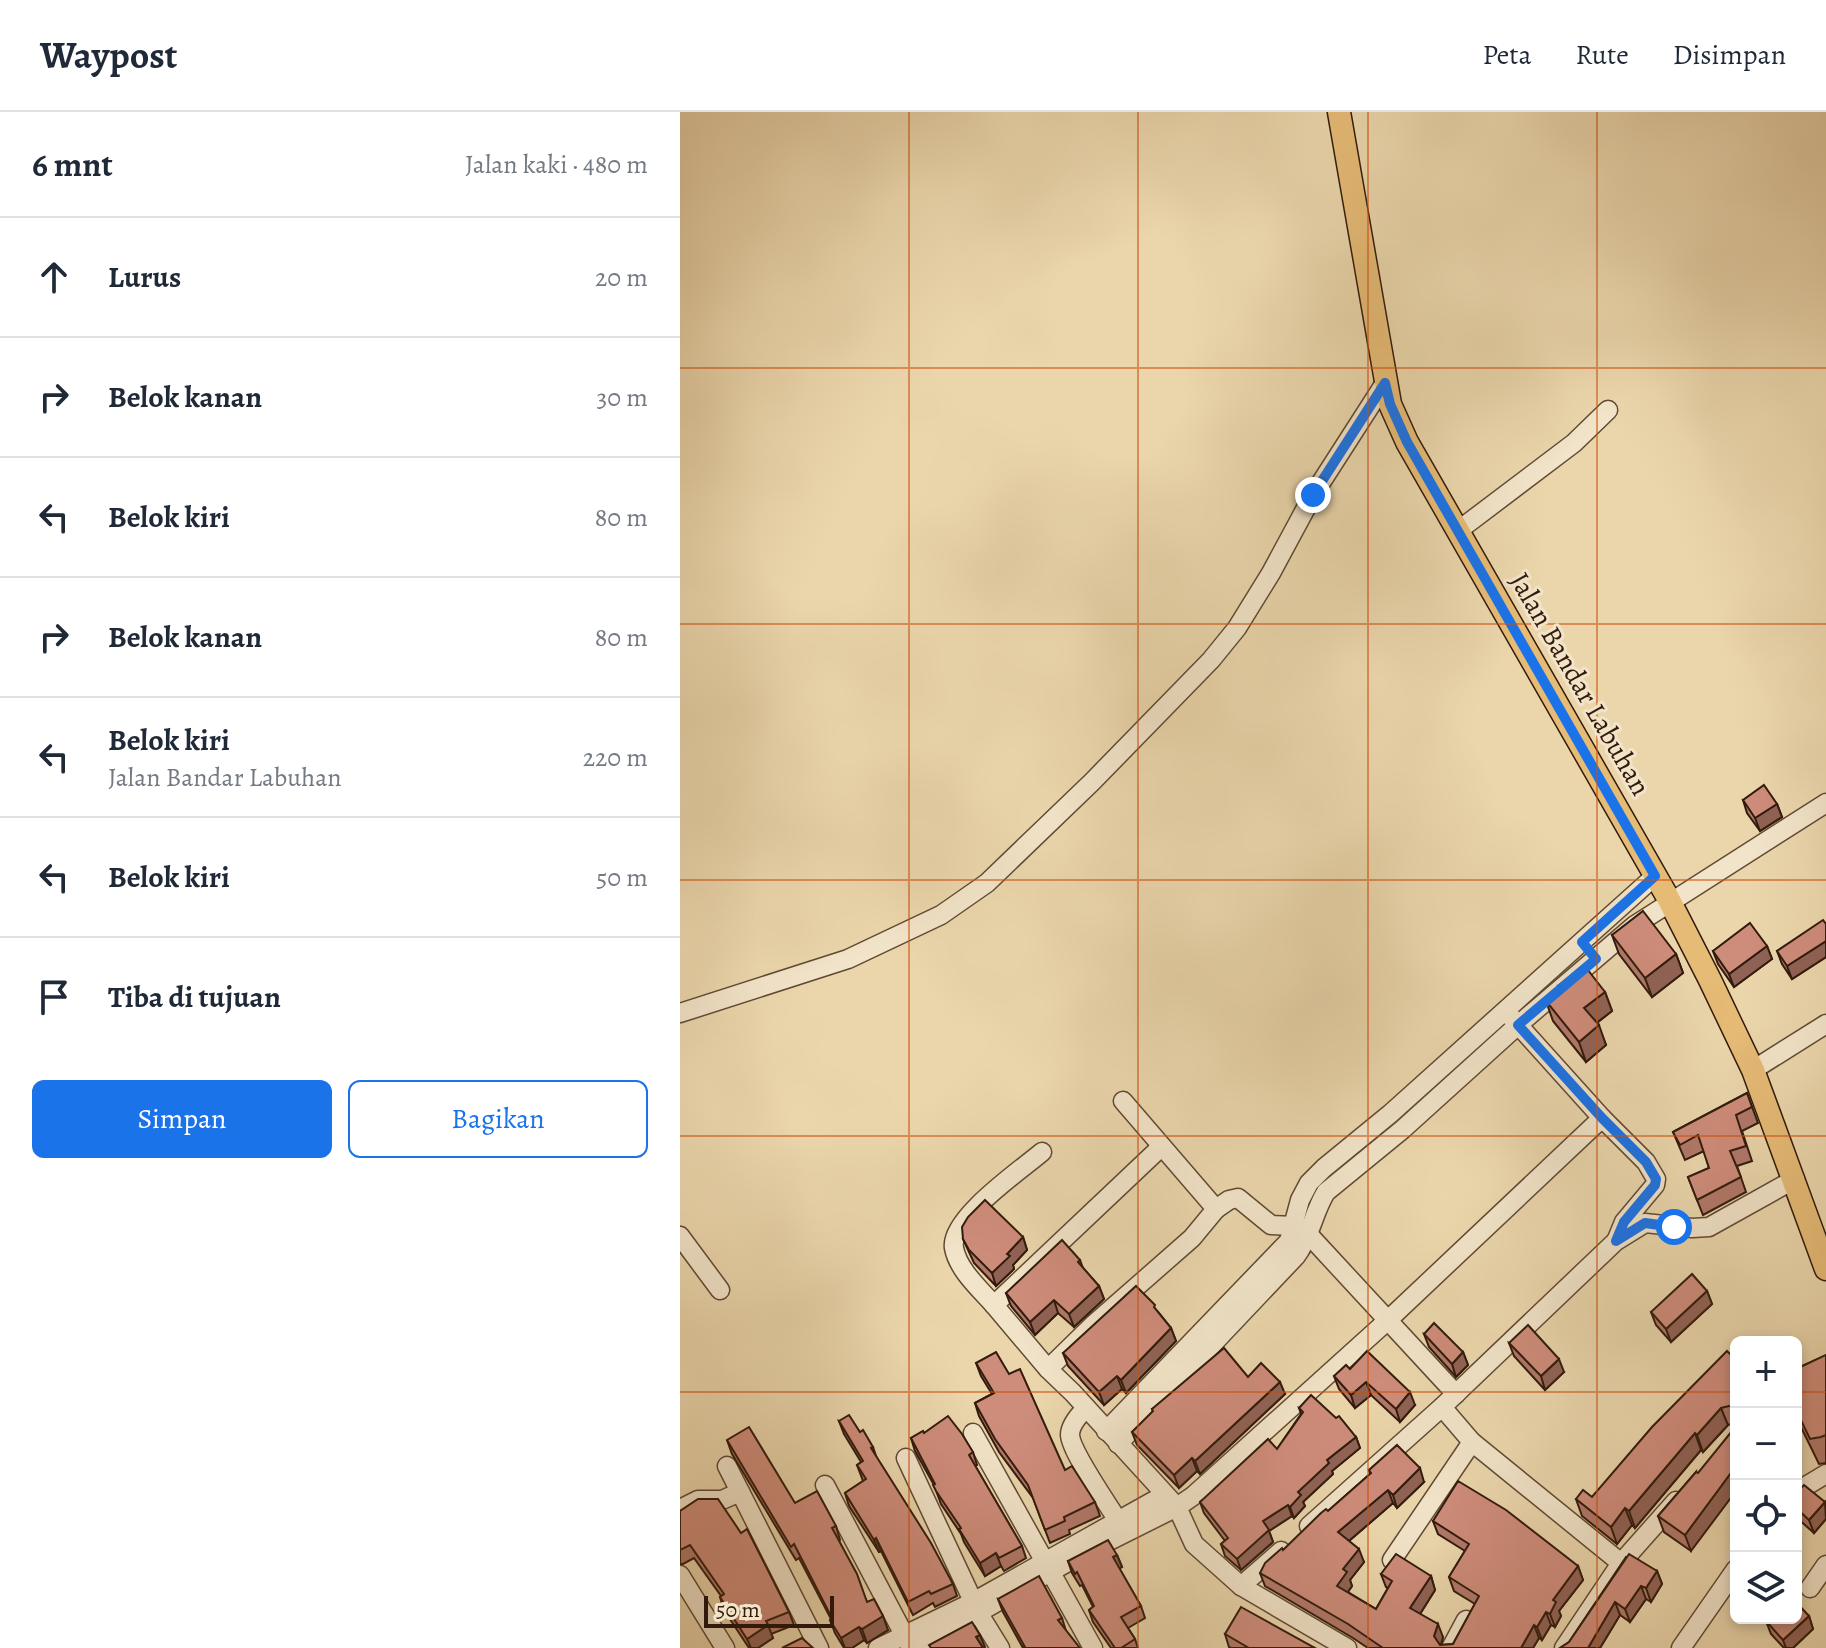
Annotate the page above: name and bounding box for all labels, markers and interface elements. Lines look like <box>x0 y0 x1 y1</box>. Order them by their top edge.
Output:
text: Waypost <box>40 29 177 81</box>
text: Peta <box>1483 36 1532 74</box>
text: Rute <box>1576 36 1629 74</box>
text: Disimpan <box>1673 36 1786 74</box>
text: 6 mnt <box>32 141 113 188</box>
text: Jalan kaki · 480 m <box>465 147 648 182</box>
icon: ahead <box>32 255 76 299</box>
text: Lurus <box>108 257 181 297</box>
text: 20 m <box>595 260 648 295</box>
icon: right <box>32 375 76 419</box>
text: Belok kanan <box>108 377 262 417</box>
text: 30 m <box>597 380 648 415</box>
route end <box>1295 477 1331 513</box>
icon: left <box>32 495 76 539</box>
text: Belok kiri <box>108 497 230 537</box>
text: 80 m <box>595 500 648 535</box>
street label: Jalan Bandar Labuhan <box>1501 566 1659 802</box>
icon: right <box>32 615 76 659</box>
text: Belok kanan <box>108 617 262 657</box>
text: 80 m <box>595 620 648 655</box>
text: Belok kiri <box>108 720 230 760</box>
icon: left <box>32 735 76 779</box>
text: 220 m <box>583 740 648 775</box>
text: Jalan Bandar Labuhan <box>108 760 342 795</box>
icon: left <box>32 855 76 899</box>
text: Belok kiri <box>108 857 230 897</box>
text: 50 m <box>596 860 648 895</box>
icon: arrive <box>32 975 76 1019</box>
text: Tiba di tujuan <box>108 977 281 1017</box>
button: Simpan <box>32 1080 332 1158</box>
button: Bagikan <box>348 1080 648 1158</box>
route start <box>1656 1209 1692 1245</box>
map controls <box>1730 1336 1802 1624</box>
button: + <box>1730 1336 1802 1408</box>
button: − <box>1730 1408 1802 1480</box>
button: locate <box>1730 1480 1802 1552</box>
button: layers <box>1730 1552 1802 1624</box>
scale bar <box>704 1592 834 1628</box>
text: 50 m <box>716 1595 760 1625</box>

